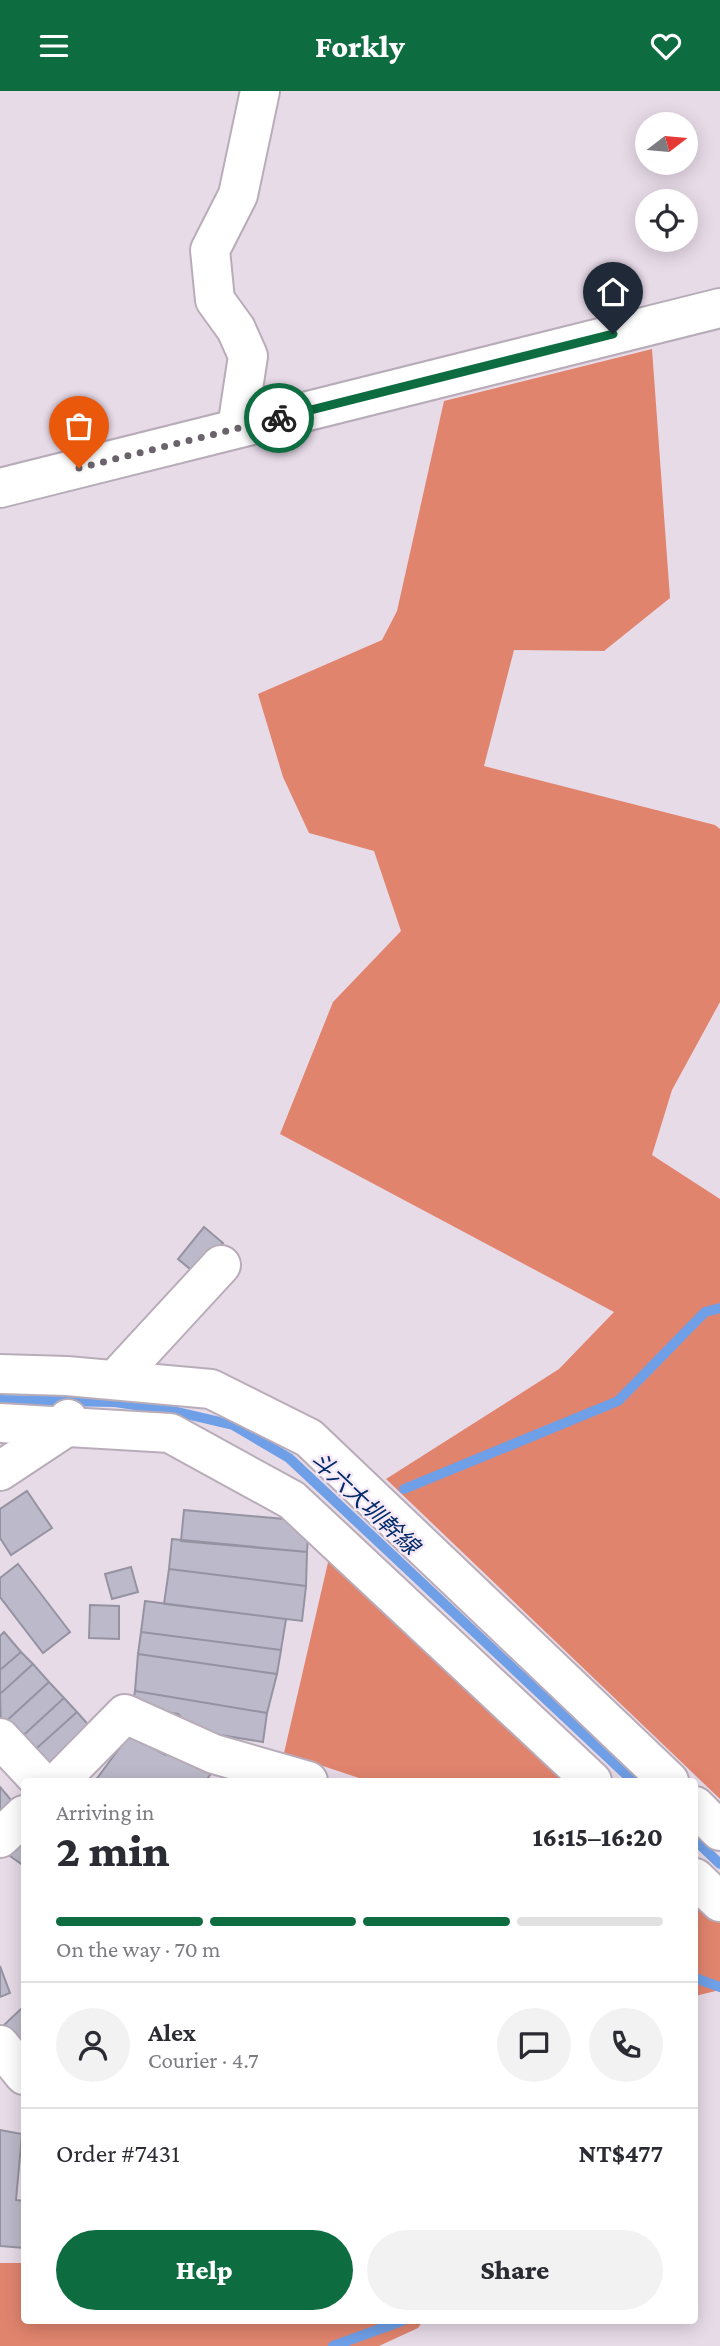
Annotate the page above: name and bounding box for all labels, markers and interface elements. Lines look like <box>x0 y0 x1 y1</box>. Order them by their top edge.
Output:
icon: menu <box>35 27 73 65</box>
icon: heart <box>647 27 685 65</box>
text: Forkly <box>315 28 405 64</box>
north arrow <box>635 112 698 175</box>
map controls <box>635 112 698 252</box>
button: locate <box>635 189 698 252</box>
pin <box>583 262 643 334</box>
icon: home <box>594 273 632 311</box>
courier <box>244 383 314 453</box>
pin <box>49 396 109 468</box>
icon: bike <box>260 399 298 437</box>
icon: bag <box>60 407 98 445</box>
water label: 斗六大圳幹線 <box>306 1446 427 1562</box>
text: Arriving in <box>56 1799 154 1825</box>
text: 16:15–16:20 <box>532 1823 663 1852</box>
text: 2 min <box>56 1825 170 1876</box>
text: On the way · 70 m <box>56 1936 221 1962</box>
button: person <box>56 2008 130 2082</box>
button: chat <box>497 2008 571 2082</box>
button: phone <box>589 2008 663 2082</box>
text: Alex <box>148 2018 196 2047</box>
text: Courier · 4.7 <box>148 2047 259 2073</box>
text: Order #7431 <box>56 2139 180 2168</box>
text: NT$477 <box>578 2139 663 2168</box>
button: Help <box>56 2230 353 2310</box>
button: Share <box>367 2230 663 2310</box>

